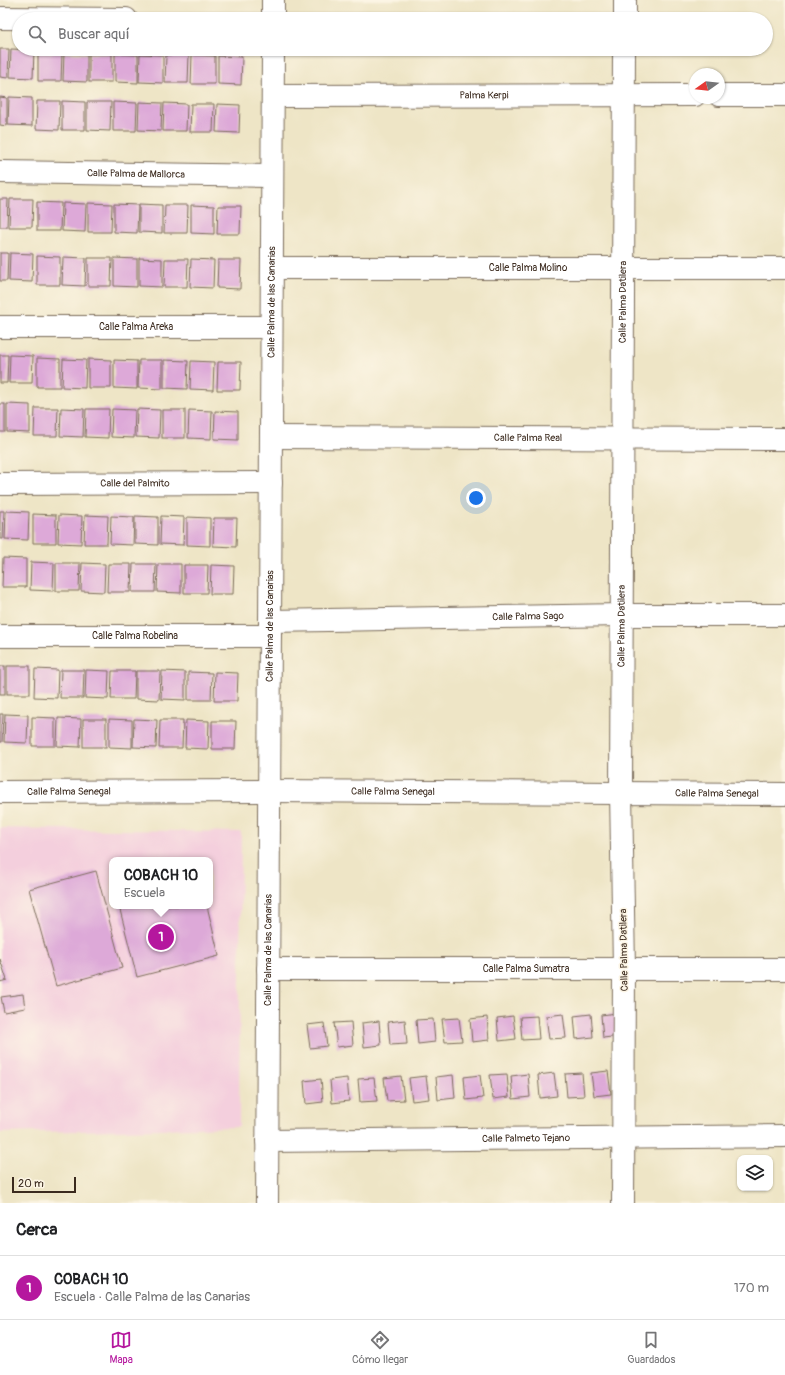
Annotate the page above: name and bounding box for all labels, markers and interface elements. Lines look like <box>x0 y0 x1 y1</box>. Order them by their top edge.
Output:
search box <box>12 12 773 56</box>
icon: search <box>26 23 48 45</box>
text: Buscar aquí <box>58 25 130 44</box>
north arrow <box>689 68 725 104</box>
street label: Palma Kerpi <box>460 89 509 102</box>
street label: Calle Palma de Mallorca <box>87 167 185 181</box>
street label: Calle Palma de las Canarias <box>265 246 278 358</box>
street label: Calle Palma Datilera <box>617 260 629 343</box>
street label: Calle Palma Molino <box>489 262 568 274</box>
street label: Calle Palma Areka <box>99 321 173 333</box>
street label: Calle Palma Real <box>494 432 562 444</box>
street label: Calle del Palmito <box>100 477 170 490</box>
your location <box>466 488 486 508</box>
street label: Calle Palma de las Canarias <box>264 570 276 682</box>
street label: Calle Palma Datilera <box>616 584 628 667</box>
street label: Calle Palma Sago <box>492 610 564 623</box>
street label: Calle Palma Robelina <box>92 630 178 642</box>
street label: Calle Palma Senegal <box>351 785 435 798</box>
street label: Calle Palma Senegal <box>27 786 111 798</box>
street label: Calle Palma Senegal <box>675 787 759 800</box>
popup <box>109 857 213 909</box>
text: COBACH 10 <box>124 866 198 885</box>
text: Escuela <box>124 885 165 901</box>
street label: Calle Palma de las Canarias <box>262 894 275 1006</box>
street label: Calle Palma Datilera <box>617 908 631 991</box>
pin: 1 <box>148 922 174 952</box>
street label: Calle Palma Sumatra <box>483 963 570 975</box>
street label: Calle Palmeto Tejano <box>482 1132 571 1145</box>
map controls <box>737 1155 773 1191</box>
button: layers <box>737 1155 773 1191</box>
scale bar <box>12 1175 76 1194</box>
text: 20 m <box>18 1177 44 1190</box>
text: Cerca <box>16 1219 57 1240</box>
text: COBACH 10 <box>54 1270 129 1289</box>
text: 1 <box>26 1280 32 1296</box>
text: 170 m <box>734 1280 769 1296</box>
text: Escuela · Calle Palma de las Canarias <box>54 1289 250 1305</box>
tab: Mapa <box>110 1329 133 1366</box>
tab: Cómo llegar <box>352 1329 408 1366</box>
tab: Guardados <box>627 1329 675 1366</box>

